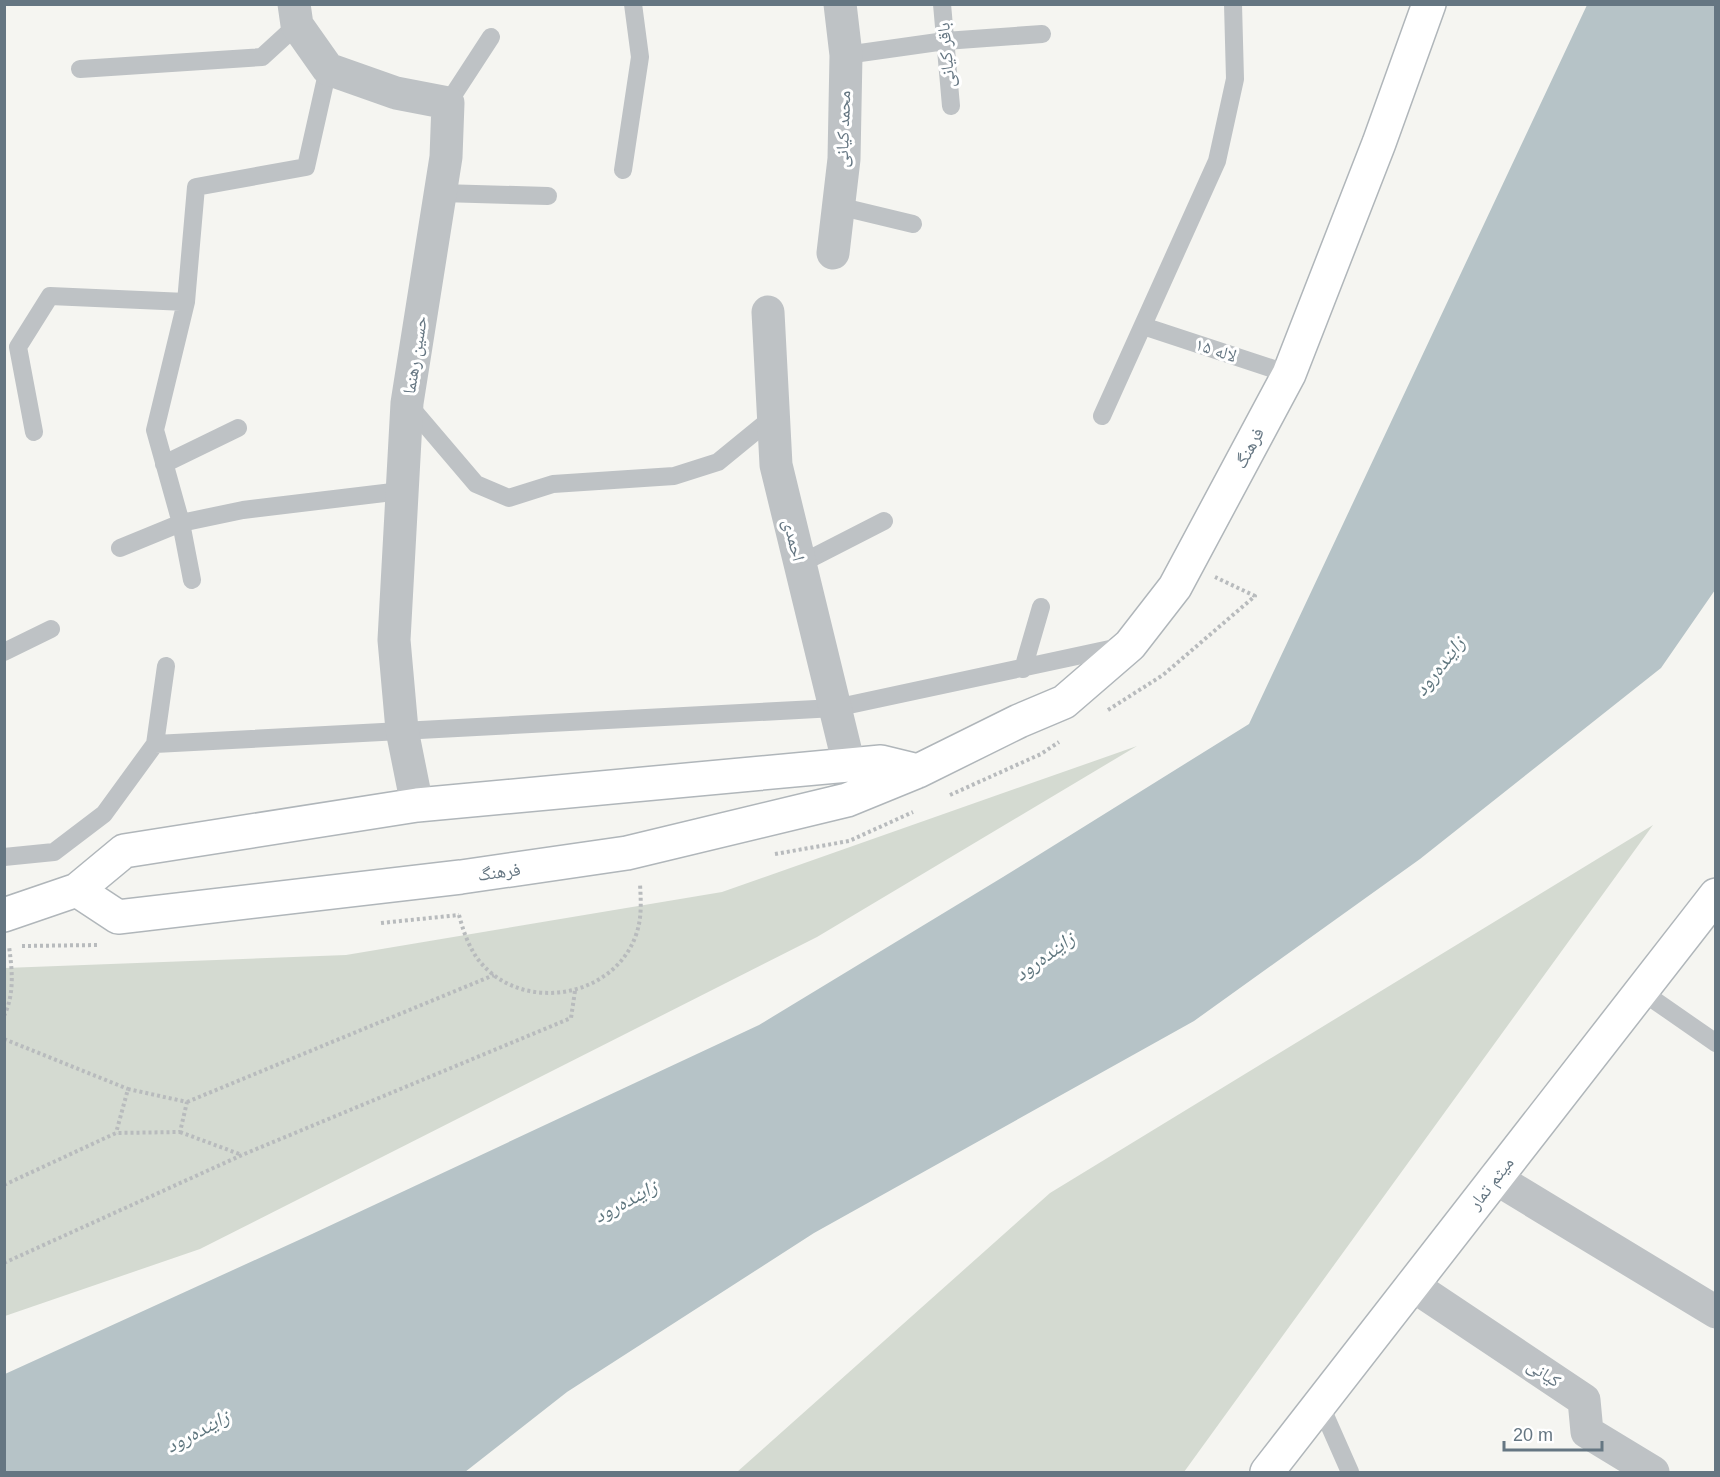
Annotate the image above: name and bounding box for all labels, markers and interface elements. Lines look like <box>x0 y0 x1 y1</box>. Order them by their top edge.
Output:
street label: باقر کیانی <box>933 22 960 88</box>
street label: محمد کیانی <box>832 90 855 168</box>
street label: حسین رهنما <box>399 315 432 396</box>
street label: لاله ۱۵ <box>1193 334 1239 366</box>
street label: فرهنگ <box>1230 424 1268 472</box>
street label: احمدی <box>778 517 809 563</box>
water label: زاینده‌رود <box>1409 631 1471 700</box>
street label: فرهنگ <box>476 859 522 885</box>
water label: زاینده‌رود <box>1010 926 1080 986</box>
street label: میثم تمار <box>1464 1153 1519 1215</box>
water label: زاینده‌رود <box>590 1174 662 1228</box>
street label: کیانی <box>1523 1355 1565 1392</box>
water label: زاینده‌رود <box>162 1404 234 1458</box>
scale bar <box>1504 1414 1602 1452</box>
text: 20 m <box>1513 1425 1553 1445</box>

